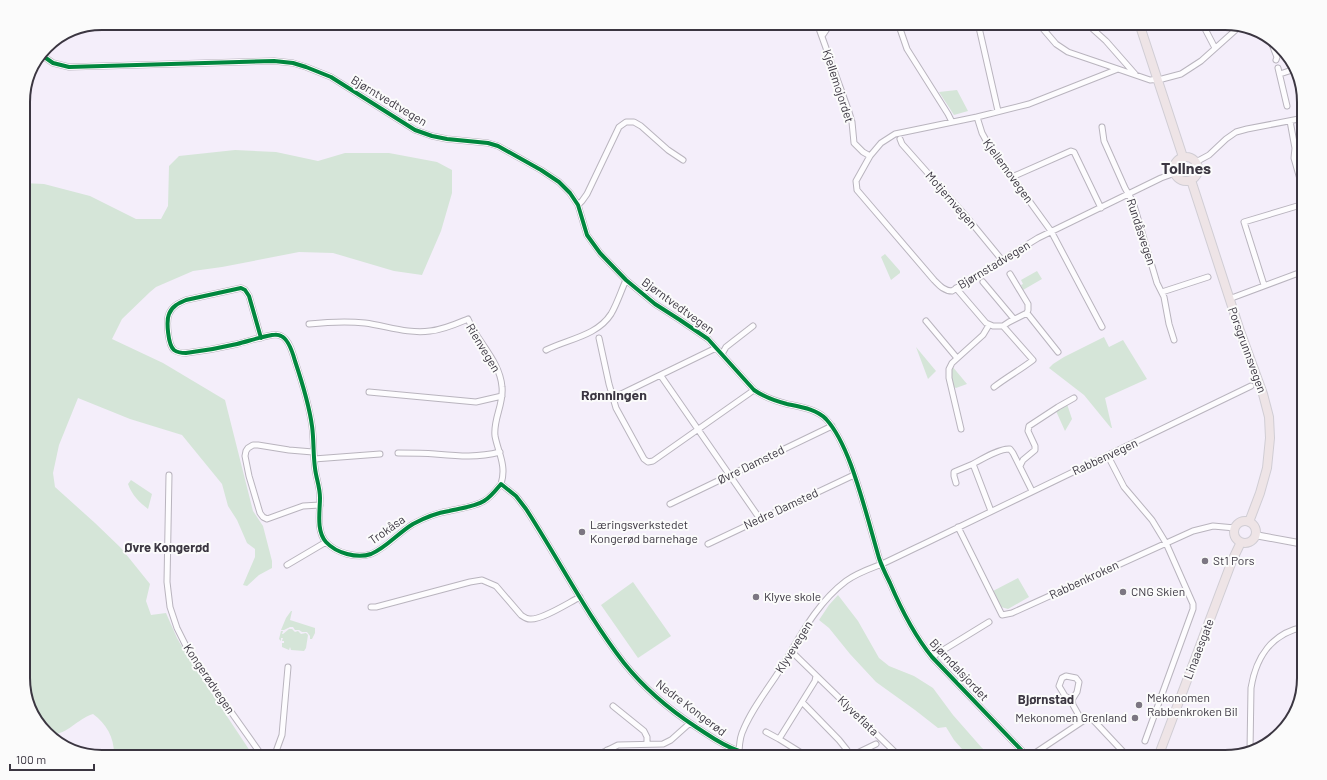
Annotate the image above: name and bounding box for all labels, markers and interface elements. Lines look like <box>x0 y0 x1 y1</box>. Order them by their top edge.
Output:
street label: Kjellemojordet <box>821 47 857 124</box>
street label: Bjørntvedtvegen <box>349 72 430 128</box>
street label: Kjellemovegen <box>981 136 1037 205</box>
district label: Tollnes <box>1161 158 1211 177</box>
street label: Motjernvegen <box>923 168 980 231</box>
street label: Rundåsvegen <box>1125 197 1159 267</box>
street label: Bjørnstadvegen <box>955 237 1032 291</box>
street label: Bjørntvedtvegen <box>640 274 717 336</box>
street label: Porsgrunnsvegen <box>1226 305 1270 394</box>
street label: Rienvegen <box>464 321 504 374</box>
district label: Rønningen <box>581 386 647 403</box>
street label: Rabbenvegen <box>1070 435 1139 477</box>
street label: Øvre Damsted <box>715 442 786 486</box>
street label: Nedre Damsted <box>741 485 820 531</box>
street label: Trokåsa <box>366 512 407 547</box>
place label: Læringsverkstedet Kongerød barnehage <box>590 517 698 545</box>
marker: Læringsverkstedet Kongerød barnehage <box>577 527 587 537</box>
district label: Øvre Kongerød <box>125 539 209 555</box>
place label: St1 Pors <box>1213 553 1255 567</box>
marker: St1 Pors <box>1200 556 1210 566</box>
street label: Rabbenkroken <box>1047 557 1120 601</box>
place label: CNG Skien <box>1131 584 1185 598</box>
marker: CNG Skien <box>1118 587 1128 597</box>
place label: Klyve skole <box>764 589 821 603</box>
marker: Klyve skole <box>751 592 761 602</box>
street label: Linaaesgate <box>1180 616 1216 681</box>
street label: Klyvevegen <box>772 618 815 675</box>
street label: Bjørndalsjordet <box>927 635 992 703</box>
street label: Kongerødvegen <box>181 641 238 716</box>
street label: Nedre Kongerød <box>654 676 729 738</box>
place label: Mekonomen Rabbenkroken Bil <box>1147 690 1238 718</box>
district label: Bjørnstad <box>1018 691 1074 707</box>
street label: Klyveflata <box>835 692 882 738</box>
marker: Mekonomen Rabbenkroken Bil <box>1134 700 1144 710</box>
place label: Mekonomen Grenland <box>1015 710 1127 724</box>
marker: Mekonomen Grenland <box>1130 713 1140 723</box>
scale bar <box>10 746 94 772</box>
text: 100 m <box>16 752 46 766</box>

